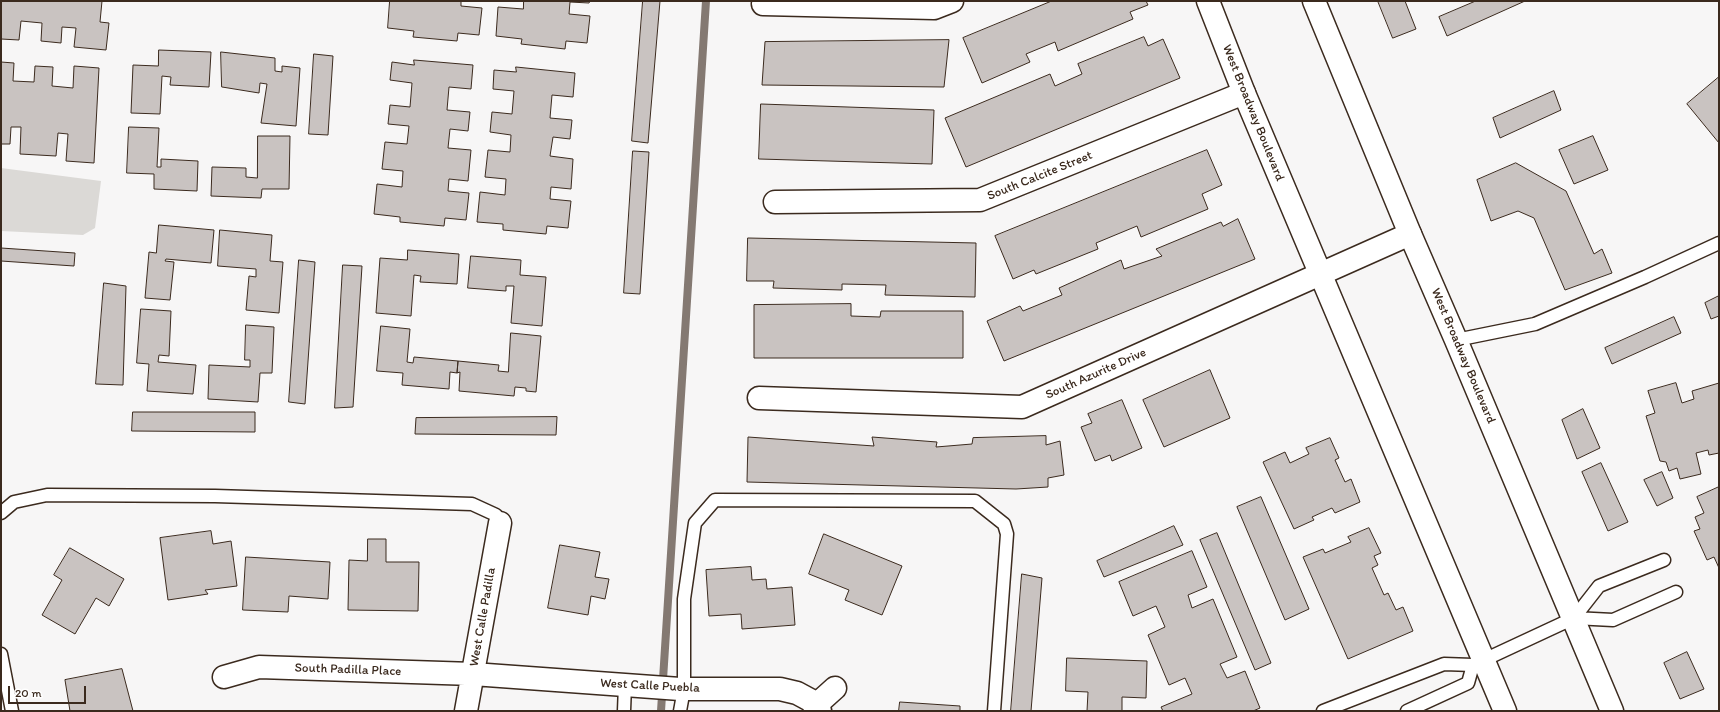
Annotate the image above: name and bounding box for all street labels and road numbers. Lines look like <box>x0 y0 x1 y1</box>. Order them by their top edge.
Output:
street label: West Broadway Boulevard <box>1218 42 1288 184</box>
street label: South Calcite Street <box>985 148 1095 204</box>
street label: West Broadway Boulevard <box>1427 286 1499 426</box>
street label: South Azurite Drive <box>1043 345 1149 403</box>
street label: West Calle Padilla <box>467 566 499 668</box>
street label: South Padilla Place <box>294 660 402 680</box>
street label: West Calle Puebla <box>600 676 700 696</box>

